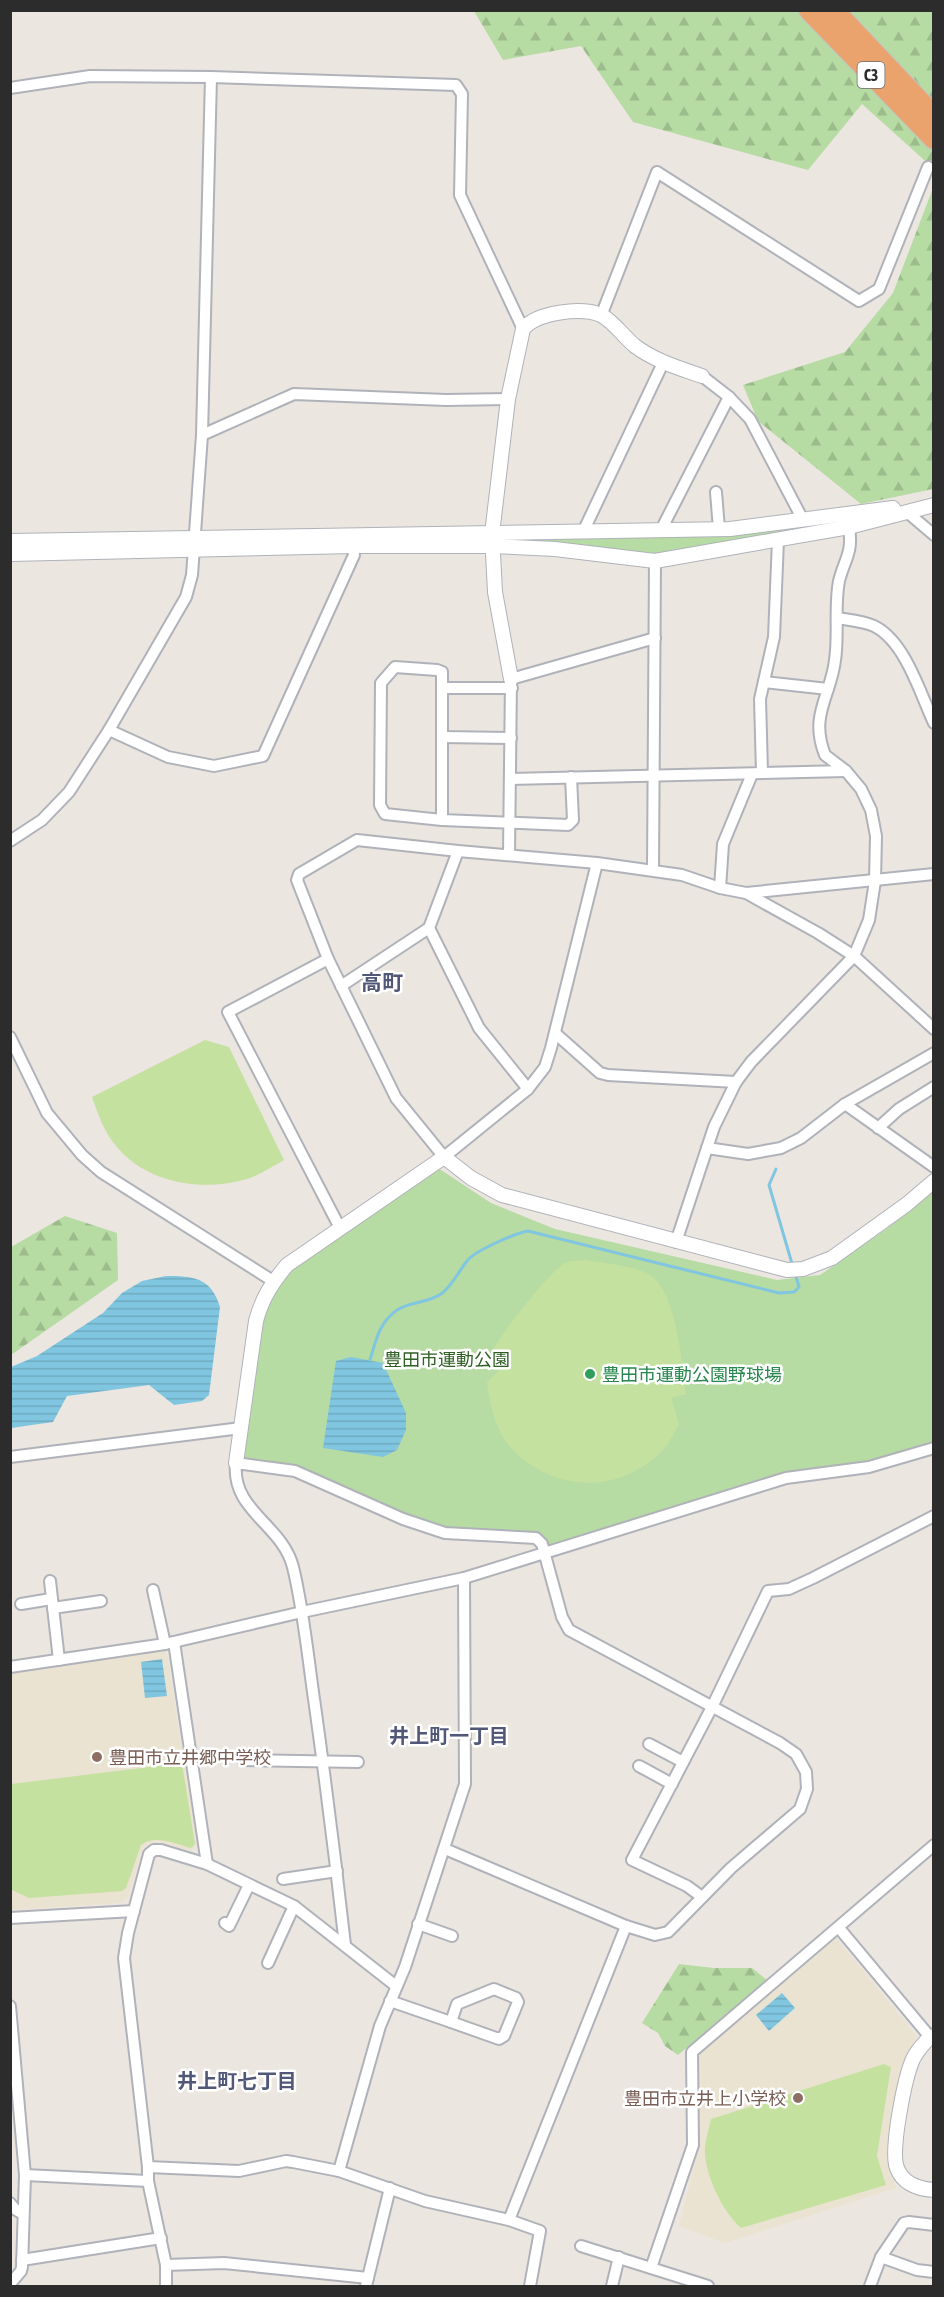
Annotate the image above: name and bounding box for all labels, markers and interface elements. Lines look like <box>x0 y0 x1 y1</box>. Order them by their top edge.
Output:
road number: C3 <box>858 62 884 88</box>
district label: 高町 <box>361 970 403 994</box>
park label: 豊田市運動公園 <box>384 1349 510 1370</box>
place label: 豊田市運動公園野球場 <box>602 1364 782 1385</box>
marker: 豊田市運動公園野球場 <box>583 1367 597 1381</box>
district label: 井上町一丁目 <box>389 1724 509 1747</box>
place label: 豊田市立井郷中学校 <box>109 1747 271 1768</box>
marker: 豊田市立井郷中学校 <box>90 1750 104 1764</box>
district label: 井上町七丁目 <box>177 2069 297 2092</box>
place label: 豊田市立井上小学校 <box>624 2088 786 2109</box>
marker: 豊田市立井上小学校 <box>791 2091 805 2105</box>

